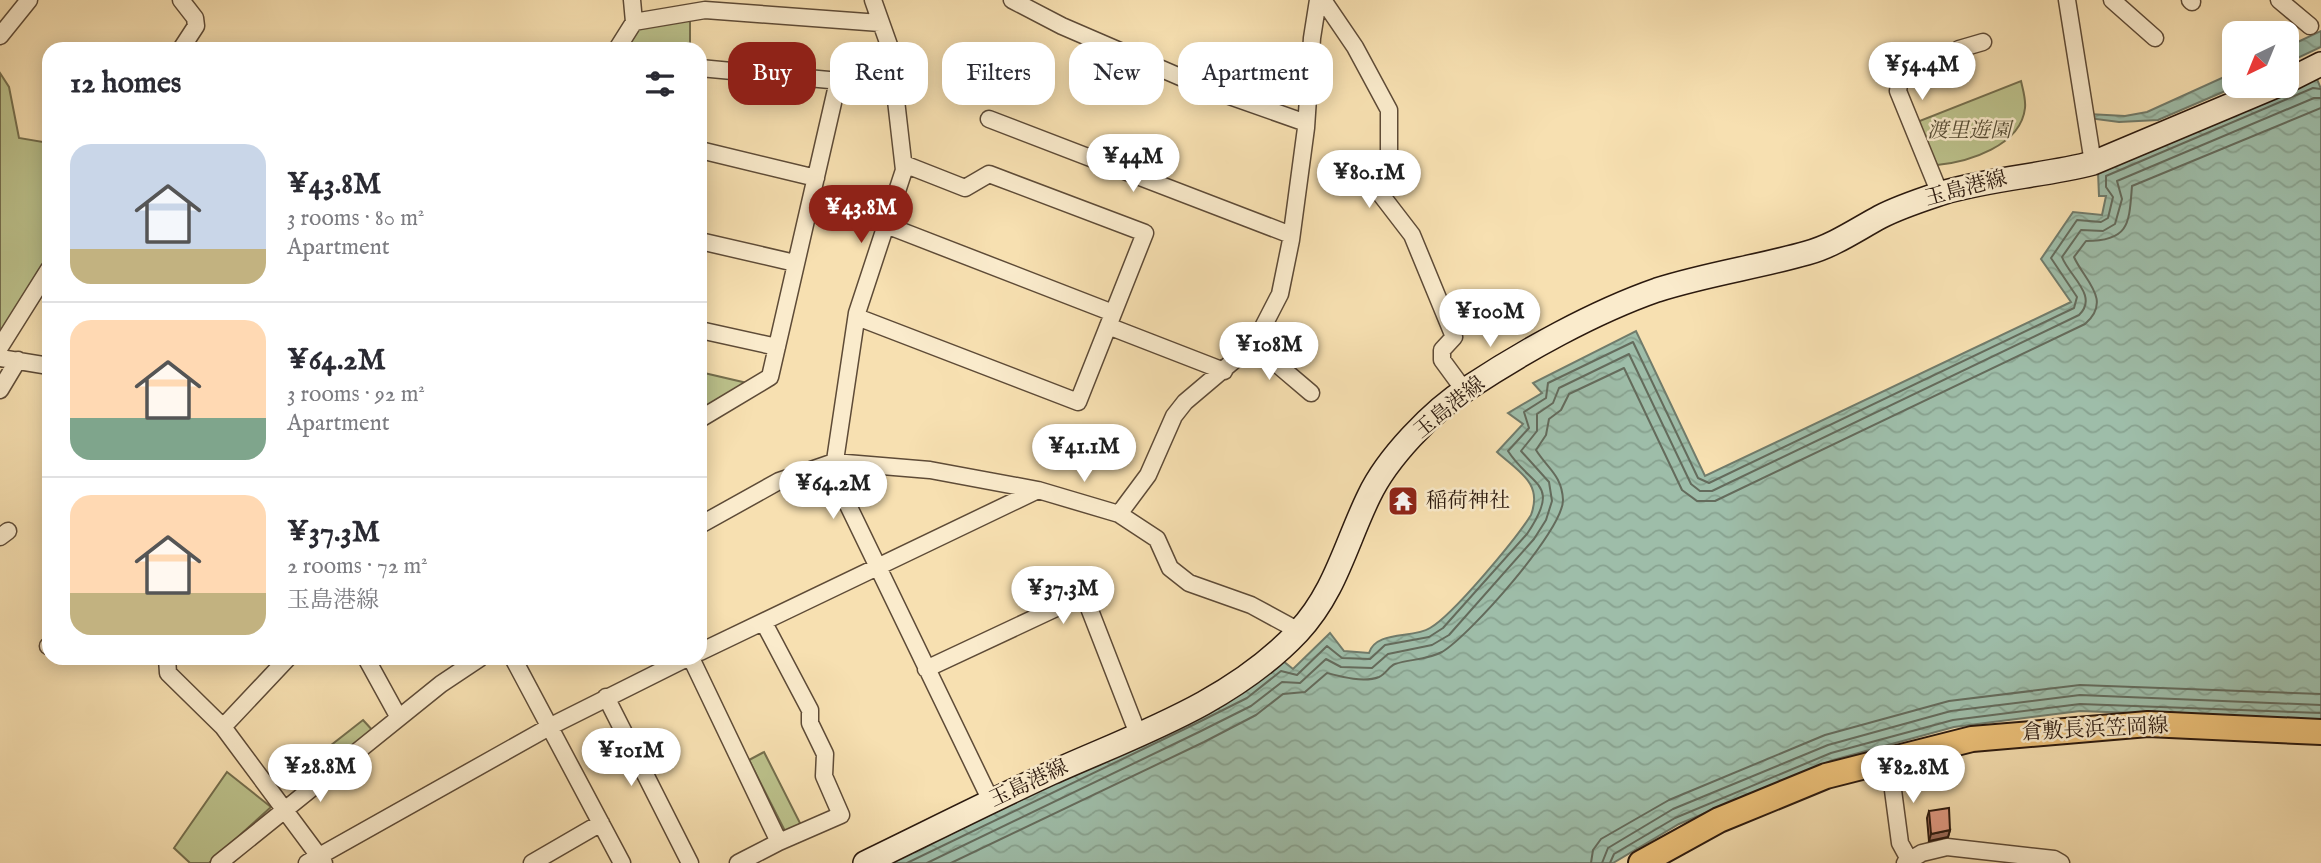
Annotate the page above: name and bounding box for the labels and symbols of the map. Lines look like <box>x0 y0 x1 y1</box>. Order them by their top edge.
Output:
north arrow <box>2222 21 2300 98</box>
pin: ¥54.4M <box>1865 42 1979 102</box>
park label: 渡里遊園 <box>1927 118 2014 145</box>
pin: ¥44M <box>1092 134 1174 194</box>
pin: ¥80.1M <box>1312 150 1426 210</box>
street label: 玉島港線 <box>1922 165 2010 213</box>
pin: ¥43.8M <box>804 186 918 245</box>
pin: ¥100M <box>1441 290 1539 349</box>
pin: ¥108M <box>1220 322 1318 382</box>
street label: 玉島港線 <box>1409 371 1491 445</box>
pin: ¥41.1M <box>1027 424 1141 484</box>
pin: ¥64.2M <box>776 462 890 521</box>
temple icon: 稲荷神社 <box>1386 484 1420 518</box>
place label: 稲荷神社 <box>1426 488 1510 515</box>
pin: ¥37.3M <box>1006 566 1120 626</box>
street label: 倉敷長浜笠岡線 <box>2021 713 2169 747</box>
pin: ¥101M <box>582 728 680 788</box>
pin: ¥28.8M <box>263 744 377 804</box>
pin: ¥82.8M <box>1856 746 1970 805</box>
street label: 玉島港線 <box>985 754 1073 814</box>

